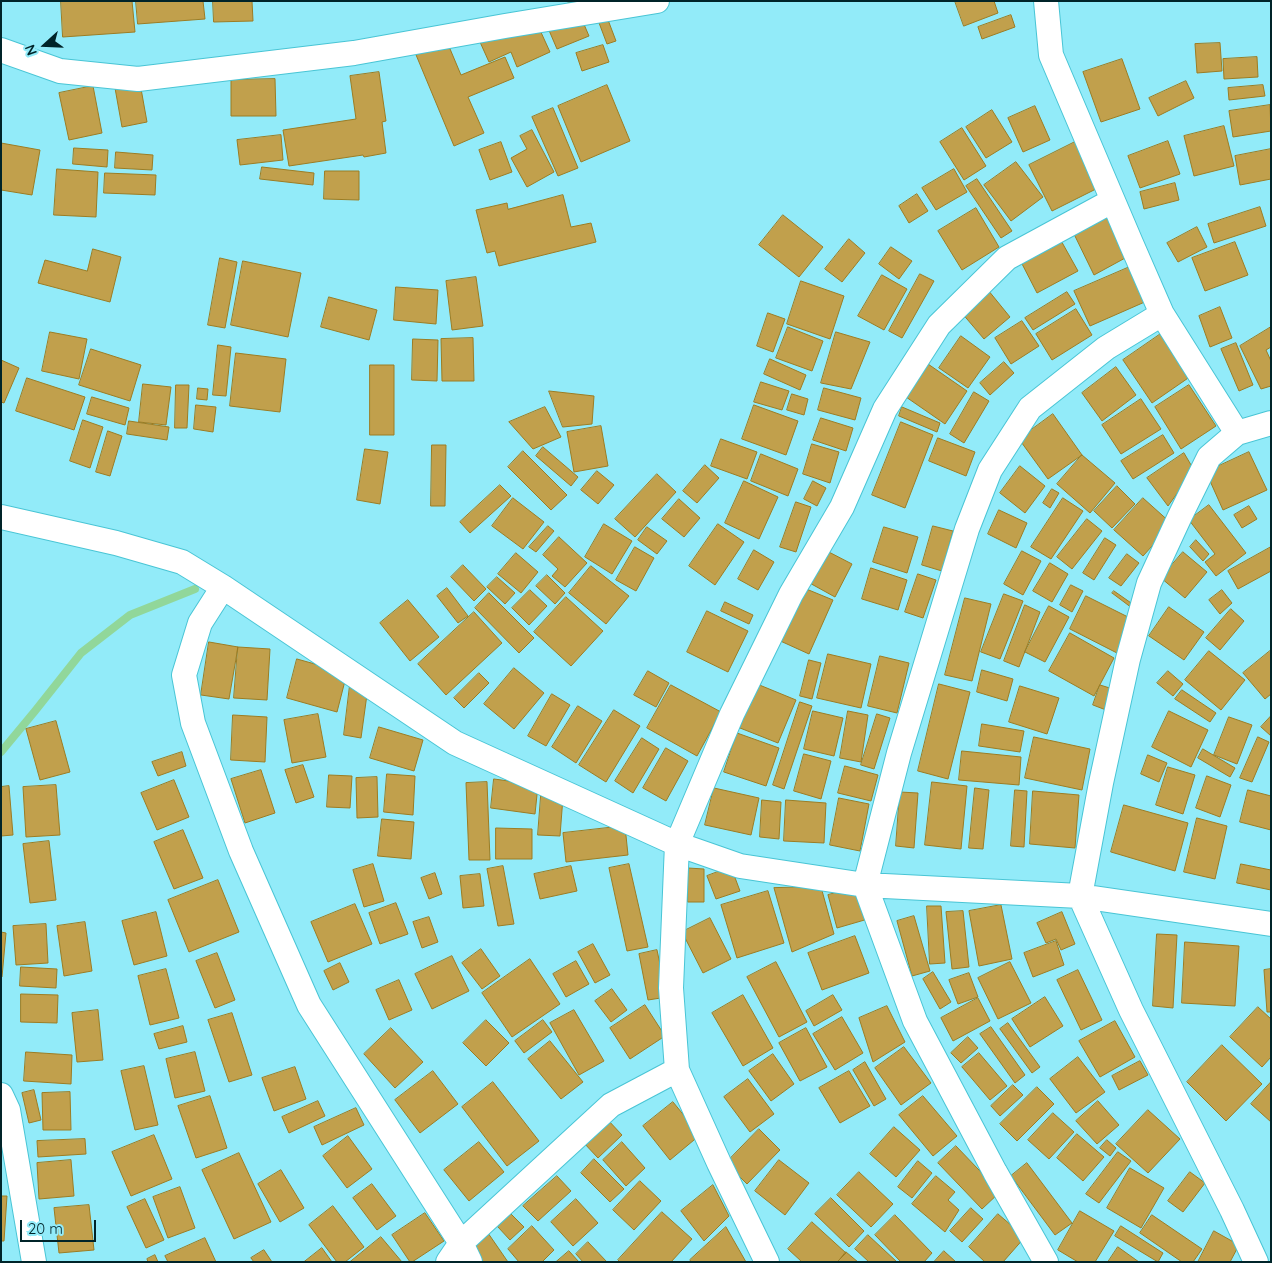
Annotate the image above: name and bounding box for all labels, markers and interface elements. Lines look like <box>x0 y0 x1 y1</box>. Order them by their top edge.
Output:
north arrow <box>20 20 70 70</box>
text: N <box>21 42 41 58</box>
scale bar <box>22 1210 99 1242</box>
text: 20 m <box>28 1219 63 1238</box>

